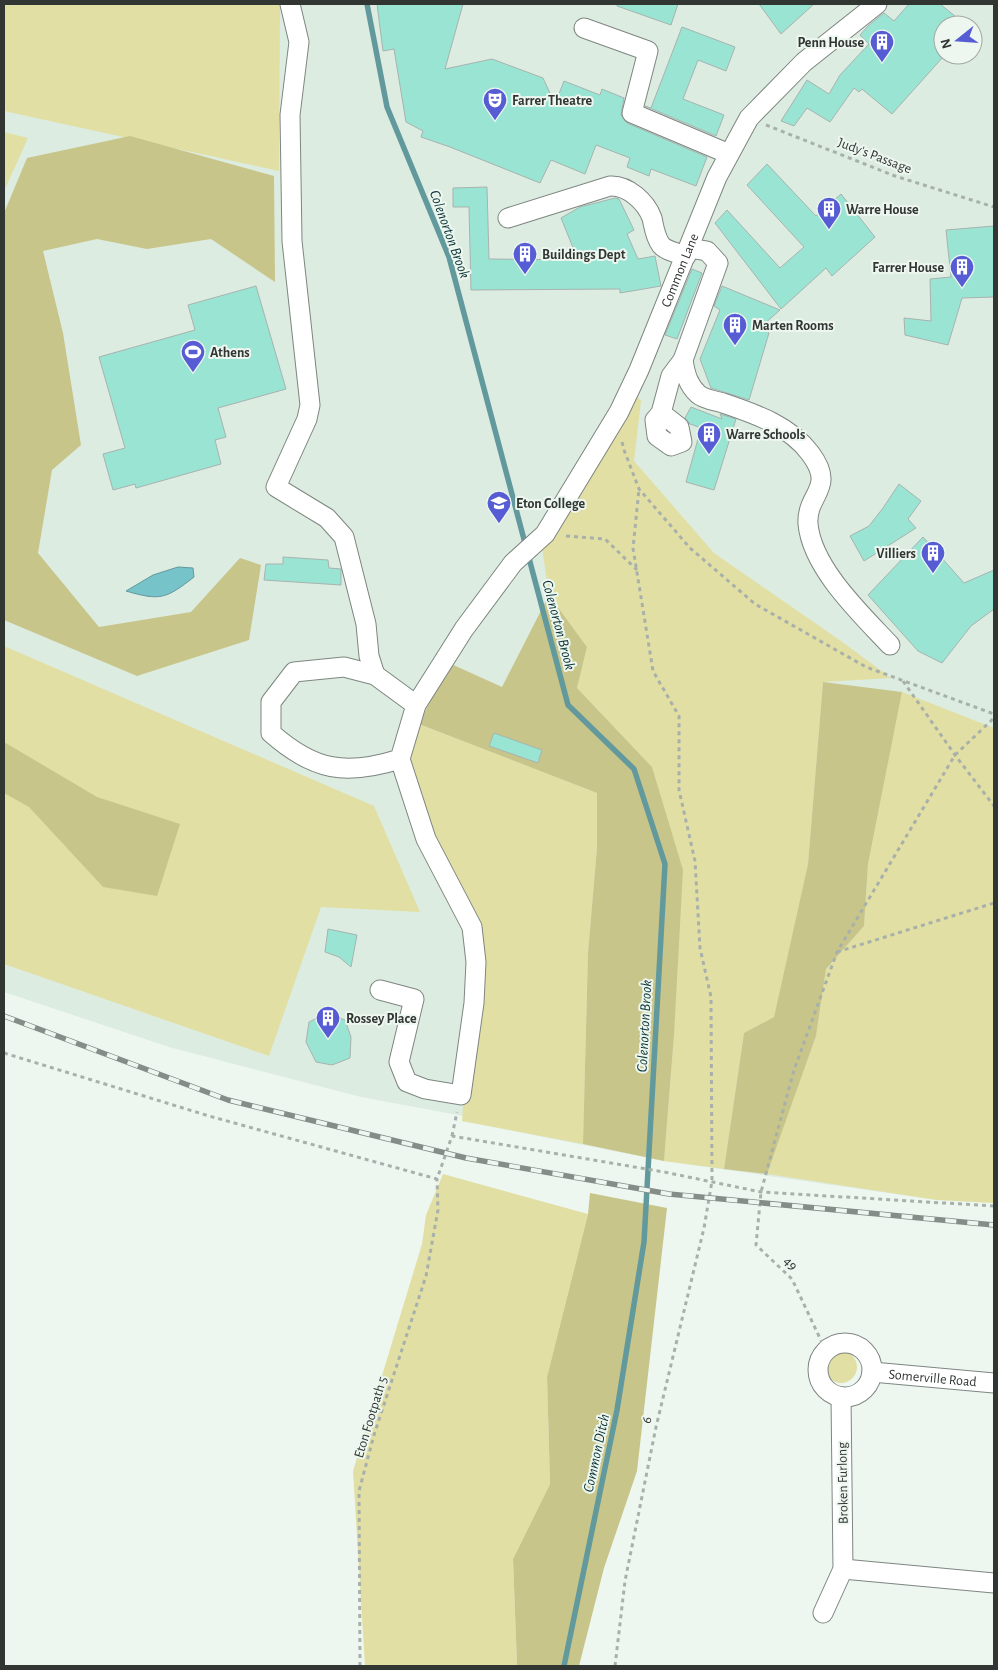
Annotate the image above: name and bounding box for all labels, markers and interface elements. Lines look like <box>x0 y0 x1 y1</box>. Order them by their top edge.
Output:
north arrow <box>933 15 983 65</box>
building icon: Penn House <box>869 29 895 63</box>
place label: Penn House <box>798 36 864 50</box>
text: N <box>938 37 955 50</box>
theatre icon: Farrer Theatre <box>482 87 508 121</box>
place label: Farrer Theatre <box>512 94 593 108</box>
street label: Judy's Passage <box>836 135 913 176</box>
water label: Colenorton Brook <box>427 188 472 280</box>
building icon: Warre House <box>816 196 842 230</box>
place label: Warre House <box>846 203 919 217</box>
street label: Common Lane <box>659 232 701 309</box>
building icon: Buildings Dept <box>512 241 538 275</box>
place label: Buildings Dept <box>542 248 626 262</box>
building icon: Farrer House <box>949 254 975 288</box>
place label: Farrer House <box>872 261 944 275</box>
building icon: Marten Rooms <box>722 312 748 346</box>
place label: Marten Rooms <box>752 319 834 333</box>
sports icon: Athens <box>180 339 206 373</box>
place label: Athens <box>210 346 250 360</box>
building icon: Warre Schools <box>696 421 722 455</box>
place label: Warre Schools <box>726 428 805 442</box>
school or university icon: Eton College <box>486 490 512 524</box>
place label: Eton College <box>516 497 586 511</box>
building icon: Villiers <box>920 540 946 574</box>
place label: Villiers <box>876 547 916 561</box>
water label: Colenorton Brook <box>539 578 578 672</box>
water label: Colenorton Brook <box>635 979 654 1073</box>
building icon: Rossey Place <box>315 1005 341 1039</box>
place label: Rossey Place <box>346 1012 417 1026</box>
street label: 49 <box>781 1254 800 1273</box>
street label: Somerville Road <box>888 1368 977 1389</box>
street label: Eton Footpath 5 <box>352 1375 390 1460</box>
water label: Common Ditch <box>581 1413 612 1494</box>
street label: 6 <box>639 1415 655 1425</box>
street label: Broken Furlong <box>835 1442 851 1524</box>

